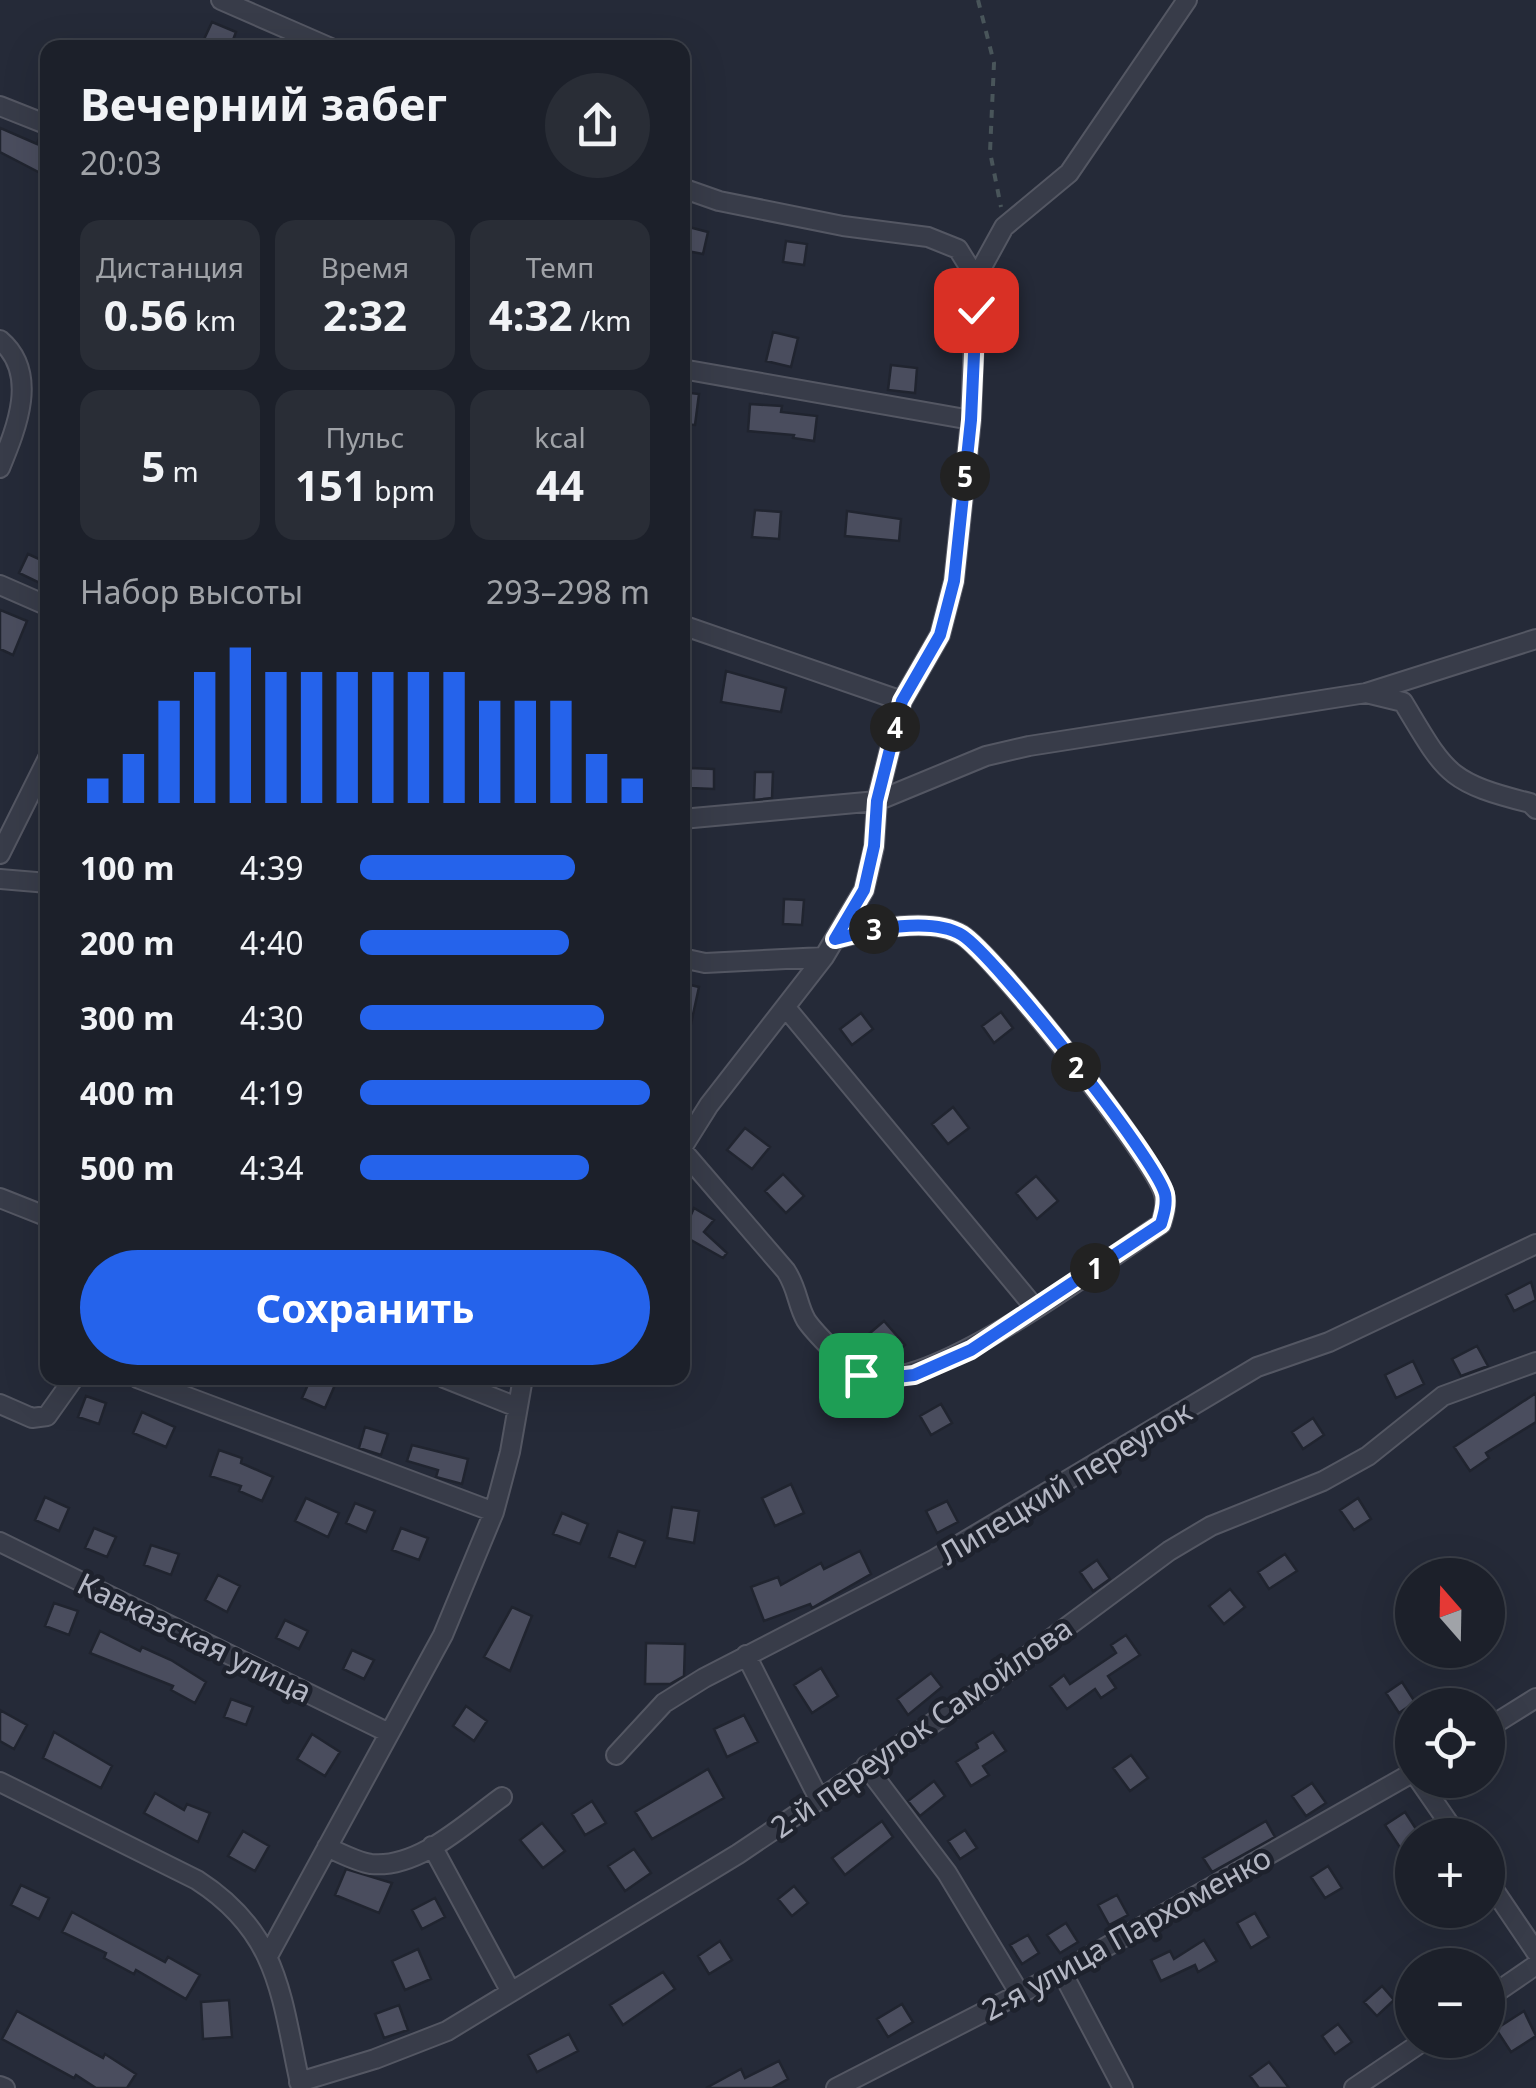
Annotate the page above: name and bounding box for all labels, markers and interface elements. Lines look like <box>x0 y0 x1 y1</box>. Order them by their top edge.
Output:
text: Вечерний забег <box>80 73 447 134</box>
button: share <box>545 73 650 178</box>
text: 20:03 <box>80 141 162 184</box>
text: Дистанция <box>96 248 244 286</box>
text: Время <box>321 248 409 286</box>
text: Темп <box>526 248 594 286</box>
pin <box>934 268 1019 353</box>
icon: check <box>949 283 1004 338</box>
text: 0.56 <box>104 286 188 343</box>
text: 2:32 <box>323 286 407 343</box>
text: 4:32 <box>489 286 573 343</box>
text: km <box>188 301 236 339</box>
text: /km <box>573 301 631 339</box>
text: Пульс <box>326 418 404 456</box>
text: kcal <box>534 418 586 456</box>
text: 5 <box>141 437 165 494</box>
pin: 5 <box>940 451 990 501</box>
text: m <box>165 452 199 490</box>
text: 151 <box>295 456 367 513</box>
text: 44 <box>536 456 584 513</box>
text: 5 <box>957 457 973 495</box>
text: bpm <box>367 471 435 509</box>
text: Набор высоты <box>80 570 303 613</box>
text: 293–298 m <box>486 570 650 613</box>
pin: 4 <box>870 702 920 752</box>
text: 4 <box>887 708 903 746</box>
text: 100 m <box>80 846 174 889</box>
text: 4:39 <box>240 846 304 889</box>
pin: 3 <box>849 904 899 954</box>
text: 3 <box>866 910 882 948</box>
text: 200 m <box>80 921 174 964</box>
text: 4:40 <box>240 921 304 964</box>
text: 300 m <box>80 996 174 1039</box>
text: 4:30 <box>240 996 304 1039</box>
pin: 2 <box>1051 1042 1101 1092</box>
text: 2 <box>1068 1048 1084 1086</box>
text: 400 m <box>80 1071 174 1114</box>
text: 4:19 <box>240 1071 304 1114</box>
text: 500 m <box>80 1146 174 1189</box>
text: 4:34 <box>240 1146 304 1189</box>
pin: 1 <box>1070 1243 1120 1293</box>
text: 1 <box>1087 1249 1103 1287</box>
button: Сохранить <box>80 1250 650 1365</box>
pin <box>819 1333 904 1418</box>
icon: arrive <box>834 1348 889 1403</box>
street label: Липецкий переулок <box>931 1390 1199 1574</box>
north arrow <box>1395 1558 1505 1668</box>
map controls <box>1395 1558 1505 2058</box>
street label: Кавказская улица <box>71 1563 319 1711</box>
street label: 2-й переулок Самойлова <box>762 1607 1080 1847</box>
button: locate <box>1395 1688 1505 1798</box>
button: + <box>1395 1818 1505 1928</box>
street label: 2-я улица Пархоменко <box>974 1836 1278 2030</box>
button: − <box>1395 1948 1505 2058</box>

